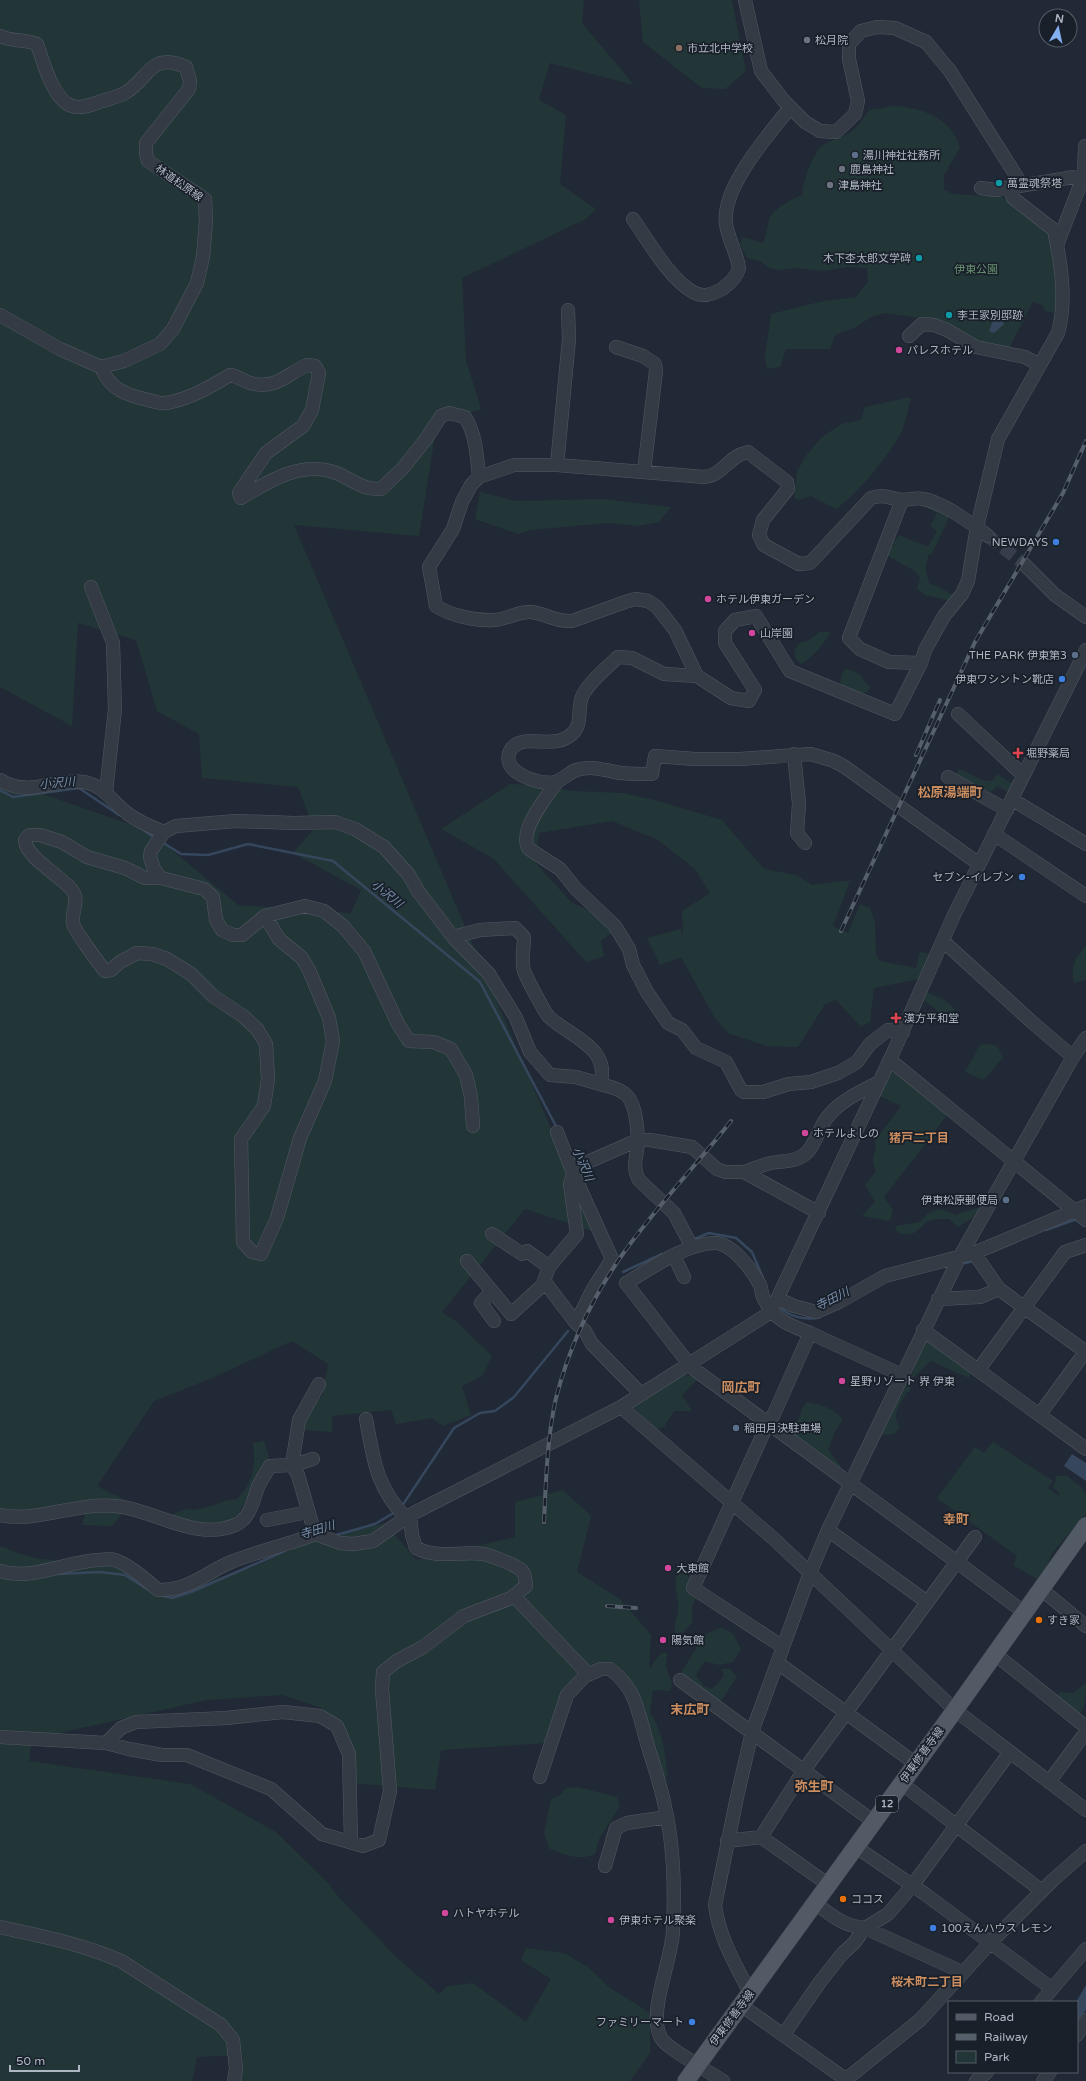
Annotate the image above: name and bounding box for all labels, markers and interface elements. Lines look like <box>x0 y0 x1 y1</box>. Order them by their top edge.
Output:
north arrow <box>1038 8 1078 48</box>
text: N <box>1054 12 1065 26</box>
place label: 松月院 <box>815 34 848 47</box>
marker: 松月院 <box>802 35 812 45</box>
place label: 市立北中学校 <box>687 42 753 55</box>
marker: 市立北中学校 <box>674 43 684 53</box>
place label: 湯川神社社務所 <box>863 149 941 162</box>
marker: 湯川神社社務所 <box>850 150 860 160</box>
street label: 林道松原線 <box>153 162 205 204</box>
place label: 鹿島神社 <box>850 163 894 176</box>
marker: 鹿島神社 <box>837 164 847 174</box>
place label: 萬霊魂祭塔 <box>1007 177 1062 190</box>
marker: 萬霊魂祭塔 <box>994 178 1004 188</box>
place label: 津島神社 <box>838 179 882 192</box>
marker: 津島神社 <box>825 180 835 190</box>
place label: 木下杢太郎文学碑 <box>823 252 911 265</box>
marker: 木下杢太郎文学碑 <box>914 253 924 263</box>
park label: 伊東公園 <box>954 263 998 276</box>
place label: 李王家別邸跡 <box>957 309 1023 322</box>
marker: 李王家別邸跡 <box>944 310 954 320</box>
place label: パレスホテル <box>907 344 973 357</box>
marker: パレスホテル <box>894 345 904 355</box>
place label: NEWDAYS <box>992 536 1048 549</box>
marker: NEWDAYS <box>1051 537 1061 547</box>
place label: ホテル伊東ガーデン <box>716 593 815 606</box>
marker: ホテル伊東ガーデン <box>703 594 713 604</box>
place label: 山岸園 <box>760 627 793 640</box>
marker: 山岸園 <box>747 628 757 638</box>
place label: THE PARK 伊東第3 <box>969 649 1067 662</box>
marker: THE PARK 伊東第3 <box>1070 650 1080 660</box>
place label: 伊東ワシントン靴店 <box>955 673 1054 686</box>
marker: 伊東ワシントン靴店 <box>1057 674 1067 684</box>
place label: 堀野薬局 <box>1026 747 1070 760</box>
marker: 堀野薬局 <box>1013 748 1023 758</box>
water label: 小沢川 <box>38 774 78 792</box>
district label: 松原湯端町 <box>917 785 983 801</box>
place label: セブン-イレブン <box>933 871 1014 884</box>
marker: セブン-イレブン <box>1017 872 1027 882</box>
water label: 小沢川 <box>369 877 407 912</box>
place label: 漢方平和堂 <box>904 1012 959 1025</box>
marker: 漢方平和堂 <box>891 1013 901 1023</box>
place label: ホテルよしの <box>813 1127 879 1140</box>
marker: ホテルよしの <box>800 1128 810 1138</box>
district label: 猪戸二丁目 <box>889 1131 949 1145</box>
water label: 小沢川 <box>569 1145 598 1185</box>
place label: 伊東松原郵便局 <box>921 1194 998 1207</box>
marker: 伊東松原郵便局 <box>1001 1195 1011 1205</box>
water label: 寺田川 <box>813 1284 853 1313</box>
place label: 星野リゾート 界 伊東 <box>850 1375 955 1388</box>
marker: 星野リゾート 界 伊東 <box>837 1376 847 1386</box>
district label: 岡広町 <box>721 1380 761 1396</box>
place label: 稲田月決駐車場 <box>744 1422 821 1435</box>
marker: 稲田月決駐車場 <box>731 1423 741 1433</box>
district label: 幸町 <box>943 1512 969 1528</box>
water label: 寺田川 <box>298 1517 338 1542</box>
place label: 大東館 <box>676 1562 709 1575</box>
marker: 大東館 <box>663 1563 673 1573</box>
place label: すき家 <box>1047 1614 1080 1627</box>
marker: すき家 <box>1034 1615 1044 1625</box>
place label: 陽気館 <box>671 1634 704 1647</box>
marker: 陽気館 <box>658 1635 668 1645</box>
district label: 末広町 <box>670 1702 710 1718</box>
street label: 伊東修善寺線 <box>897 1724 947 1786</box>
district label: 弥生町 <box>794 1779 834 1795</box>
road number: 12 <box>876 1796 898 1812</box>
place label: ココス <box>851 1893 884 1906</box>
marker: ココス <box>838 1894 848 1904</box>
place label: ハトヤホテル <box>453 1907 519 1920</box>
marker: ハトヤホテル <box>440 1908 450 1918</box>
place label: 伊東ホテル聚楽 <box>619 1914 696 1927</box>
marker: 伊東ホテル聚楽 <box>606 1915 616 1925</box>
place label: 100えんハウス レモン <box>941 1922 1053 1935</box>
marker: 100えんハウス レモン <box>928 1923 938 1933</box>
district label: 桜木町二丁目 <box>891 1975 963 1989</box>
street label: 伊東修善寺線 <box>707 1988 757 2048</box>
legend <box>948 2001 1078 2073</box>
text: Road <box>984 2010 1014 2024</box>
place label: ファミリーマート <box>596 2016 684 2029</box>
marker: ファミリーマート <box>687 2017 697 2027</box>
text: Railway <box>984 2030 1028 2044</box>
scale bar <box>10 2047 79 2073</box>
text: Park <box>984 2050 1010 2064</box>
text: 50 m <box>16 2054 45 2068</box>

